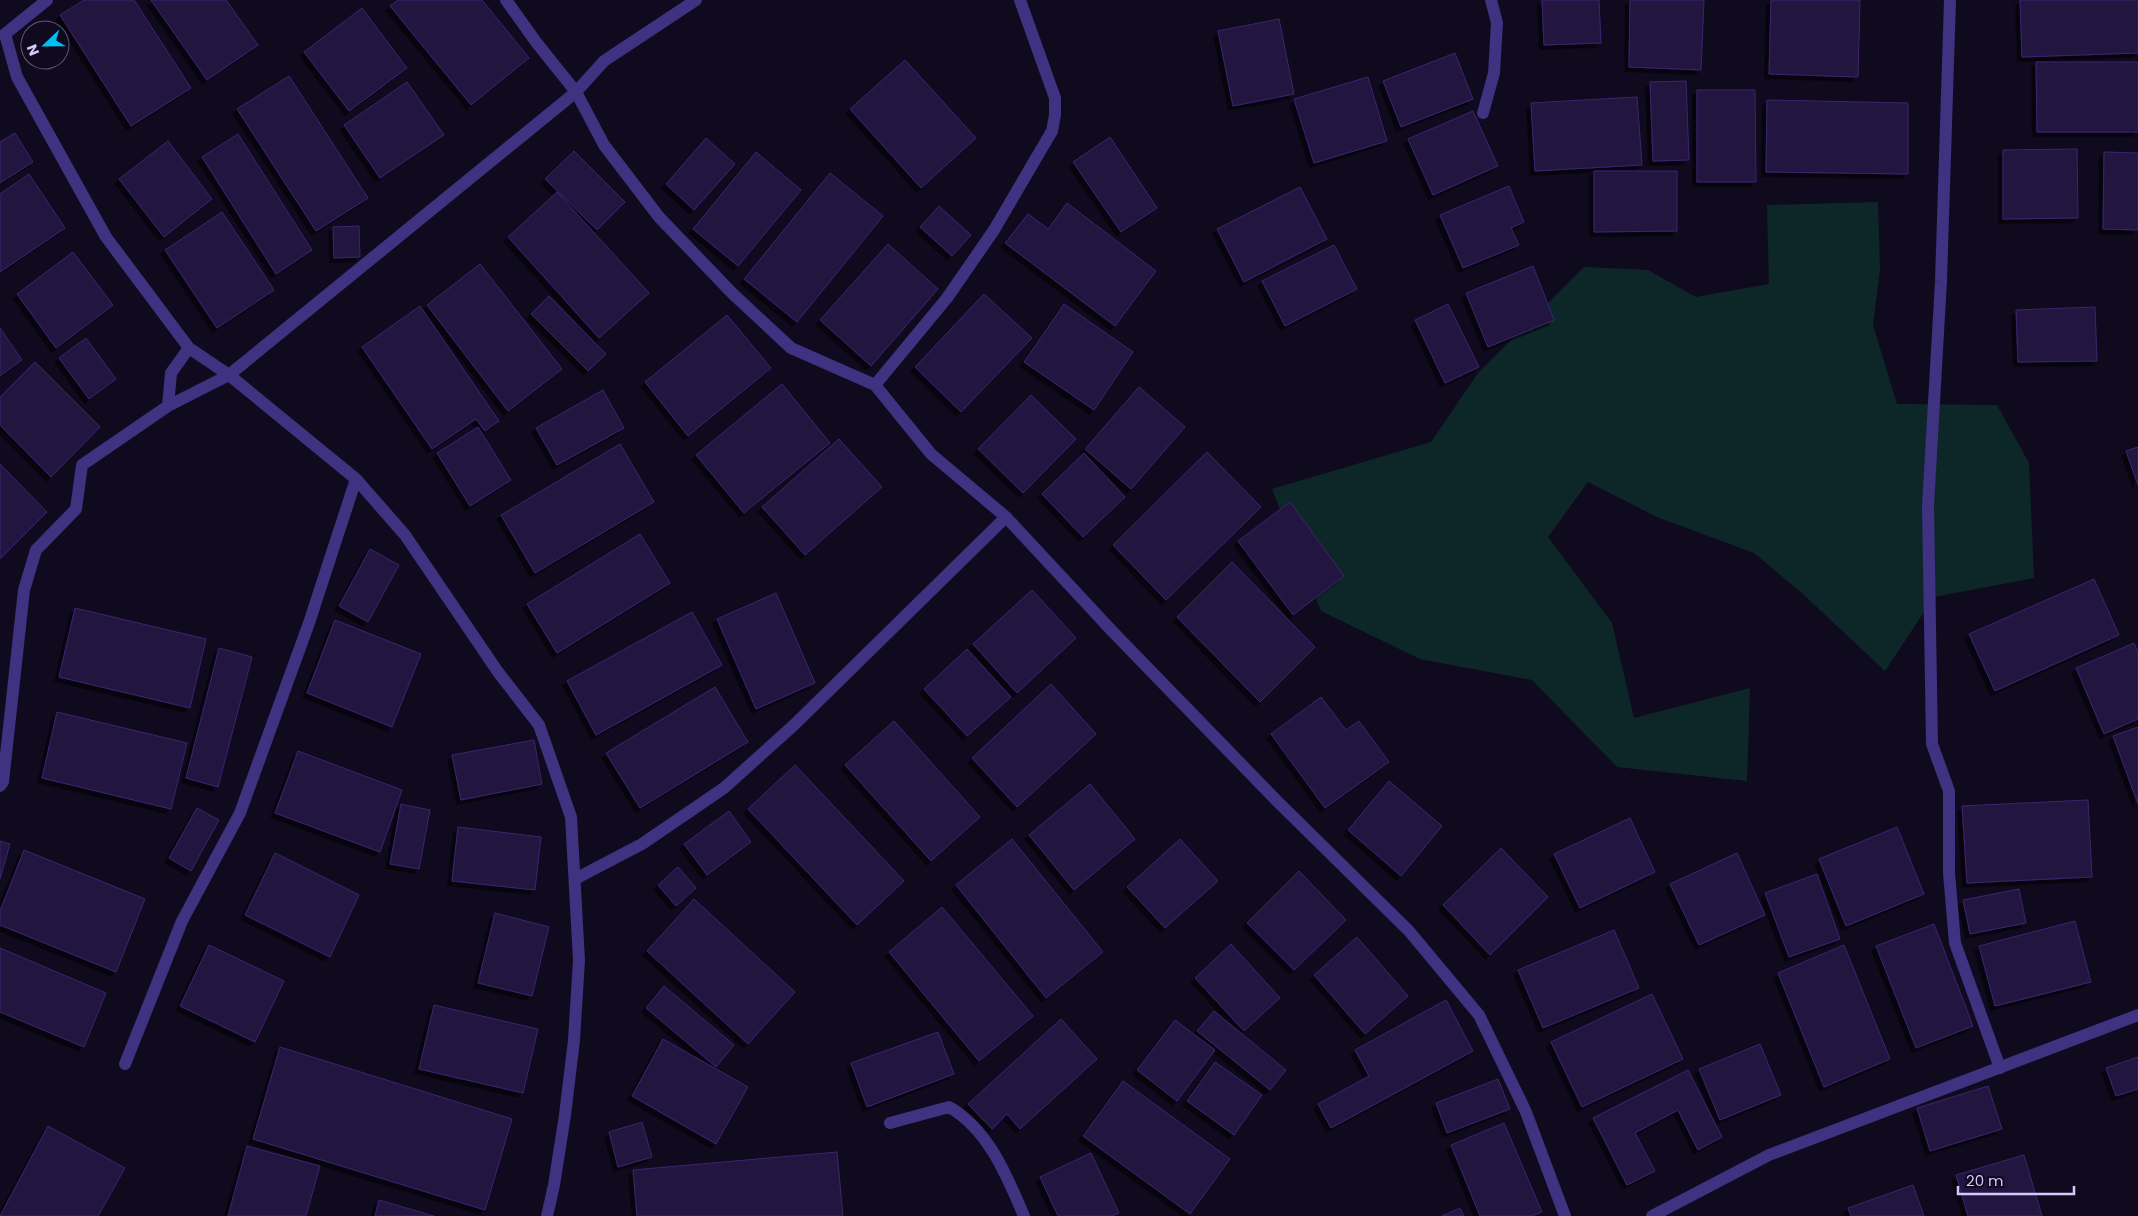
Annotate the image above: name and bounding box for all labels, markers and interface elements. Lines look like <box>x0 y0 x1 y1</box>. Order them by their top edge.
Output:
north arrow <box>20 20 70 70</box>
text: N <box>22 41 44 58</box>
scale bar <box>1958 1164 2074 1196</box>
text: 20 m <box>1966 1170 2004 1191</box>

